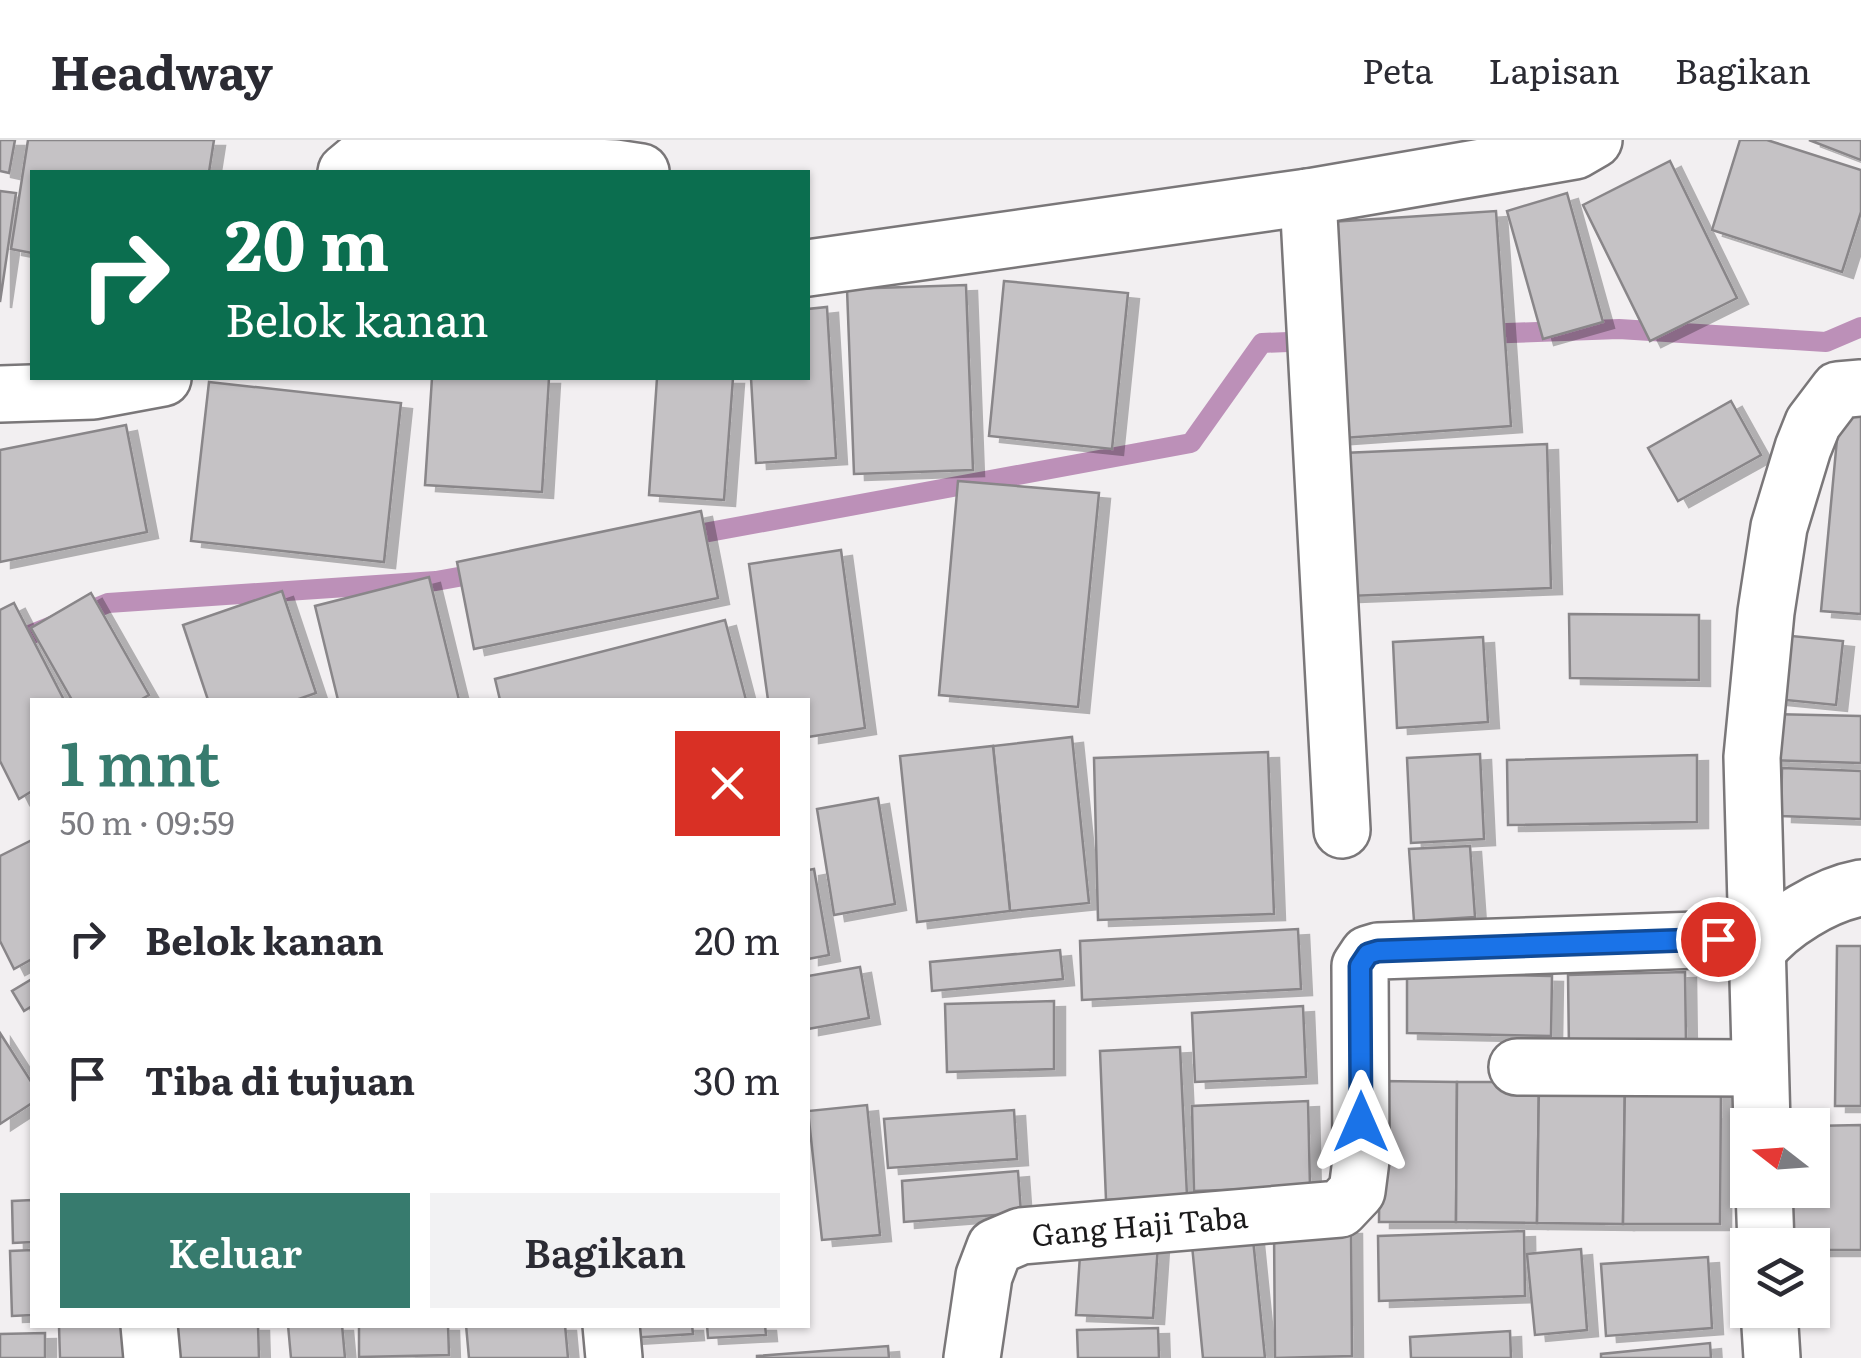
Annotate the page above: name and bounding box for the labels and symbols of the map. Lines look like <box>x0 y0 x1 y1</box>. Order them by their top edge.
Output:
pin <box>1676 897 1761 982</box>
position arrow <box>1309 1070 1413 1174</box>
north arrow <box>1730 1108 1830 1208</box>
street label: Gang Haji Taba <box>1030 1193 1250 1255</box>

